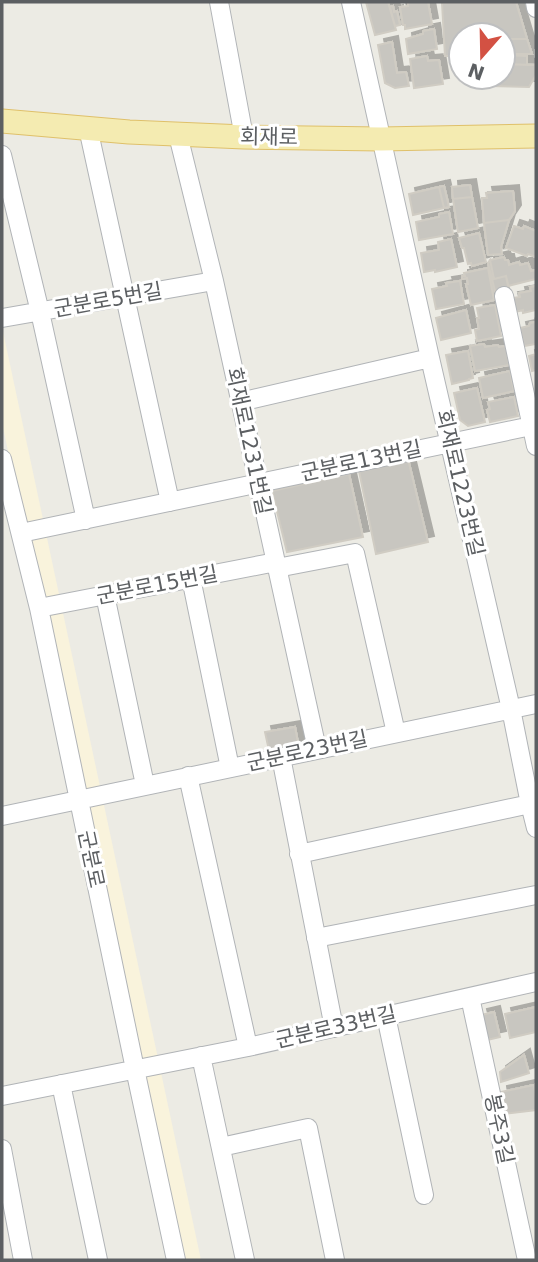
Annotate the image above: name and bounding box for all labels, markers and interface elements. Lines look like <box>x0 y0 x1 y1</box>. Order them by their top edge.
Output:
north arrow <box>447 21 517 91</box>
text: N <box>465 59 487 85</box>
street label: 회재로 <box>240 124 298 150</box>
street label: 군분로5번길 <box>52 279 164 321</box>
street label: 회재로1231번길 <box>222 365 276 517</box>
street label: 회재로1223번길 <box>431 407 489 559</box>
street label: 군분로13번길 <box>298 436 424 486</box>
street label: 군분로15번길 <box>94 561 220 609</box>
street label: 군분로23번길 <box>244 726 370 776</box>
street label: 군분로 <box>73 828 109 890</box>
street label: 군분로33번길 <box>273 1001 399 1053</box>
street label: 봉주3길 <box>480 1092 518 1166</box>

